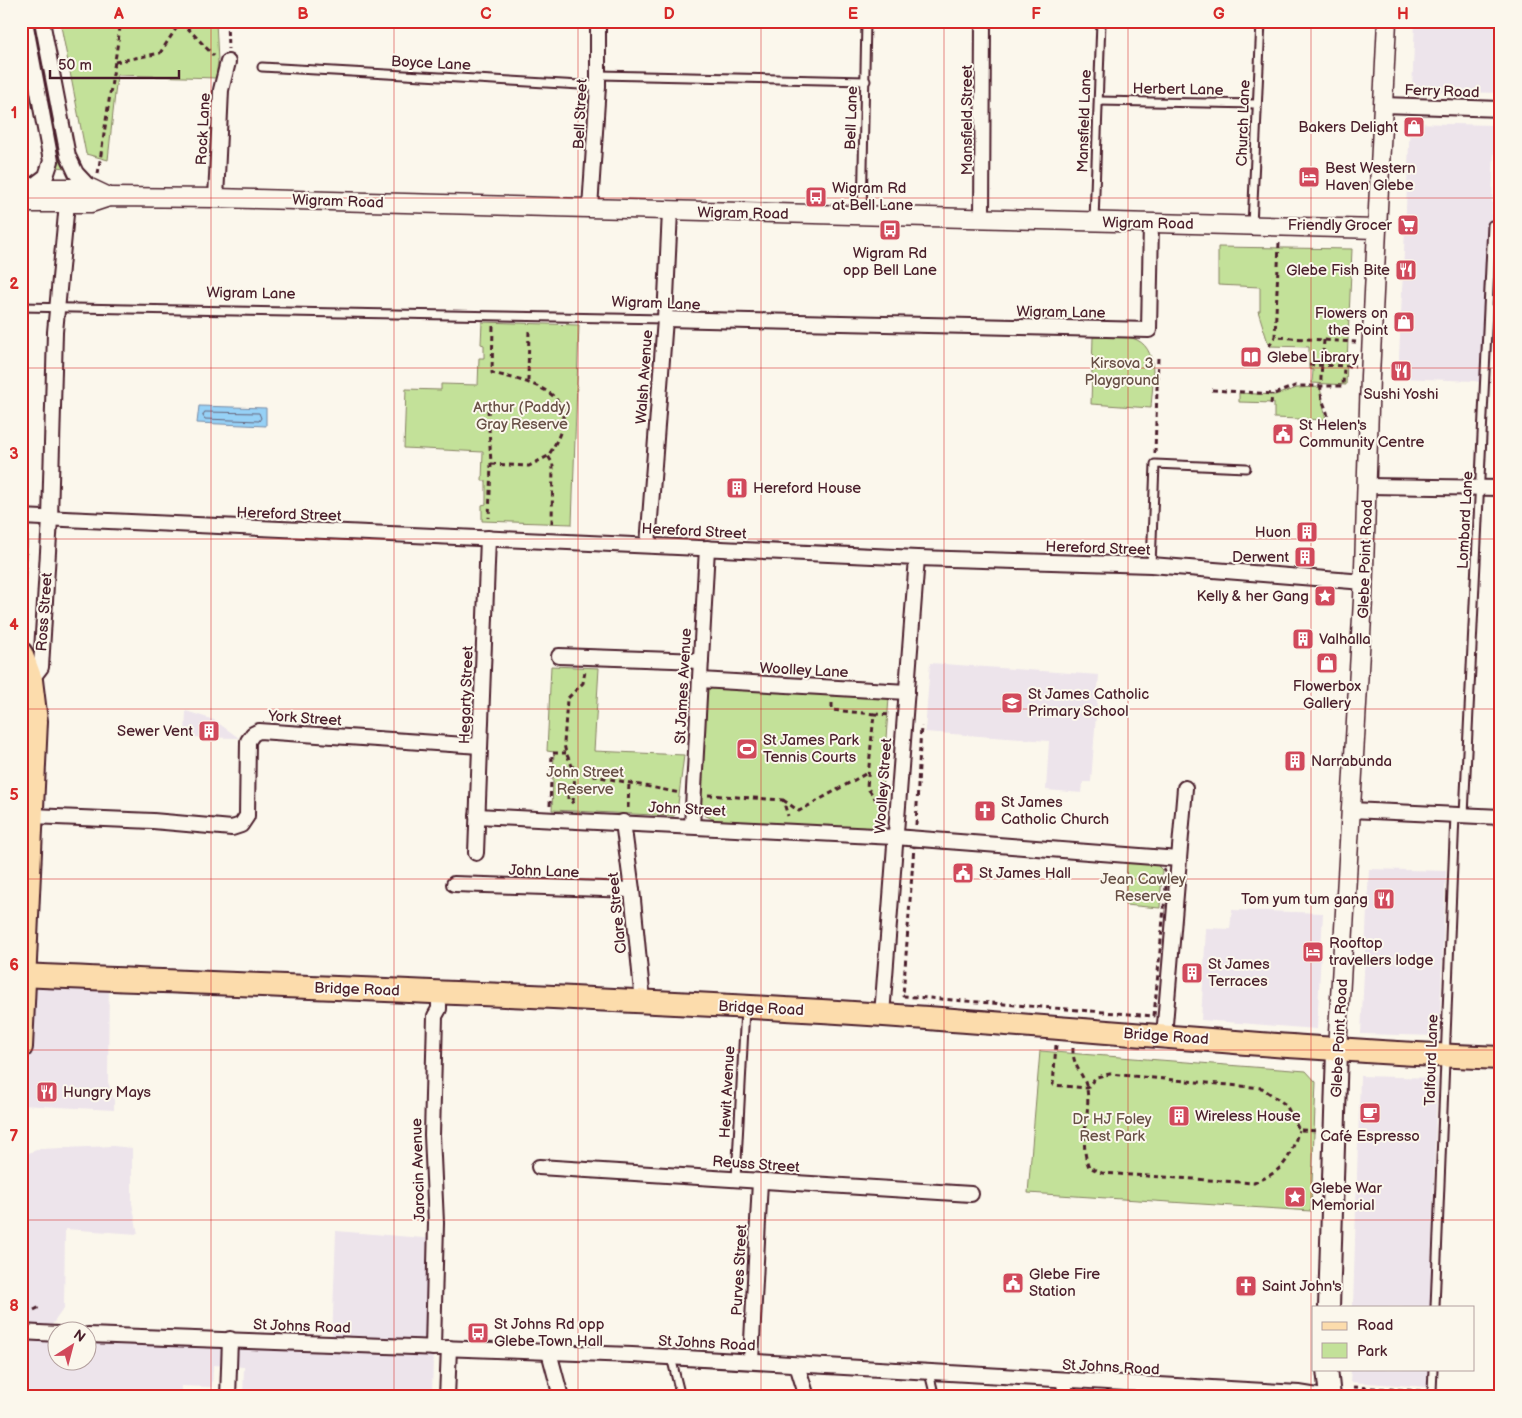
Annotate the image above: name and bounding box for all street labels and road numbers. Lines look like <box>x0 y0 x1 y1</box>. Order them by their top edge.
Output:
street label: Boyce Lane <box>391 52 471 75</box>
street label: Mansfield Street <box>958 64 977 175</box>
street label: Mansfield Lane <box>1073 69 1096 173</box>
street label: Bell Street <box>569 78 592 150</box>
street label: Herbert Lane <box>1132 79 1224 100</box>
street label: Church Lane <box>1232 79 1255 167</box>
street label: Ferry Road <box>1404 81 1480 102</box>
street label: Bell Lane <box>841 86 862 150</box>
street label: Rock Lane <box>192 92 215 166</box>
street label: Wigram Road <box>292 190 384 213</box>
street label: Wigram Road <box>697 203 789 224</box>
street label: Wigram Road <box>1102 213 1194 234</box>
street label: Wigram Lane <box>206 283 296 304</box>
street label: Wigram Lane <box>611 292 701 315</box>
street label: Wigram Lane <box>1016 302 1106 323</box>
street label: Walsh Avenue <box>632 329 657 425</box>
street label: Lombard Lane <box>1453 471 1478 569</box>
street label: Glebe Point Road <box>1354 499 1377 619</box>
street label: Hereford Street <box>236 503 342 526</box>
street label: Hereford Street <box>641 519 747 544</box>
street label: Hereford Street <box>1045 537 1151 560</box>
street label: Ross Street <box>32 572 57 652</box>
street label: St James Avenue <box>671 627 696 744</box>
street label: Hegarty Street <box>455 645 478 744</box>
street label: Woolley Lane <box>759 659 849 682</box>
street label: York Street <box>267 706 343 731</box>
street label: Woolley Street <box>871 737 896 835</box>
street label: John Street <box>648 798 727 821</box>
street label: John Lane <box>508 861 580 882</box>
street label: Clare Street <box>604 871 631 954</box>
street label: Glebe Point Road <box>1327 978 1352 1098</box>
street label: Bridge Road <box>314 979 400 1000</box>
street label: Bridge Road <box>718 997 804 1020</box>
street label: Talfourd Lane <box>1420 1014 1443 1106</box>
street label: Bridge Road <box>1123 1024 1209 1049</box>
street label: Hewit Avenue <box>716 1045 739 1139</box>
street label: Jarocin Avenue <box>407 1118 430 1222</box>
street label: Reuss Street <box>712 1152 801 1177</box>
street label: Purves Street <box>728 1223 751 1316</box>
street label: St Johns Road <box>253 1315 351 1338</box>
street label: St Johns Road <box>658 1331 756 1356</box>
street label: St Johns Road <box>1062 1355 1160 1380</box>

